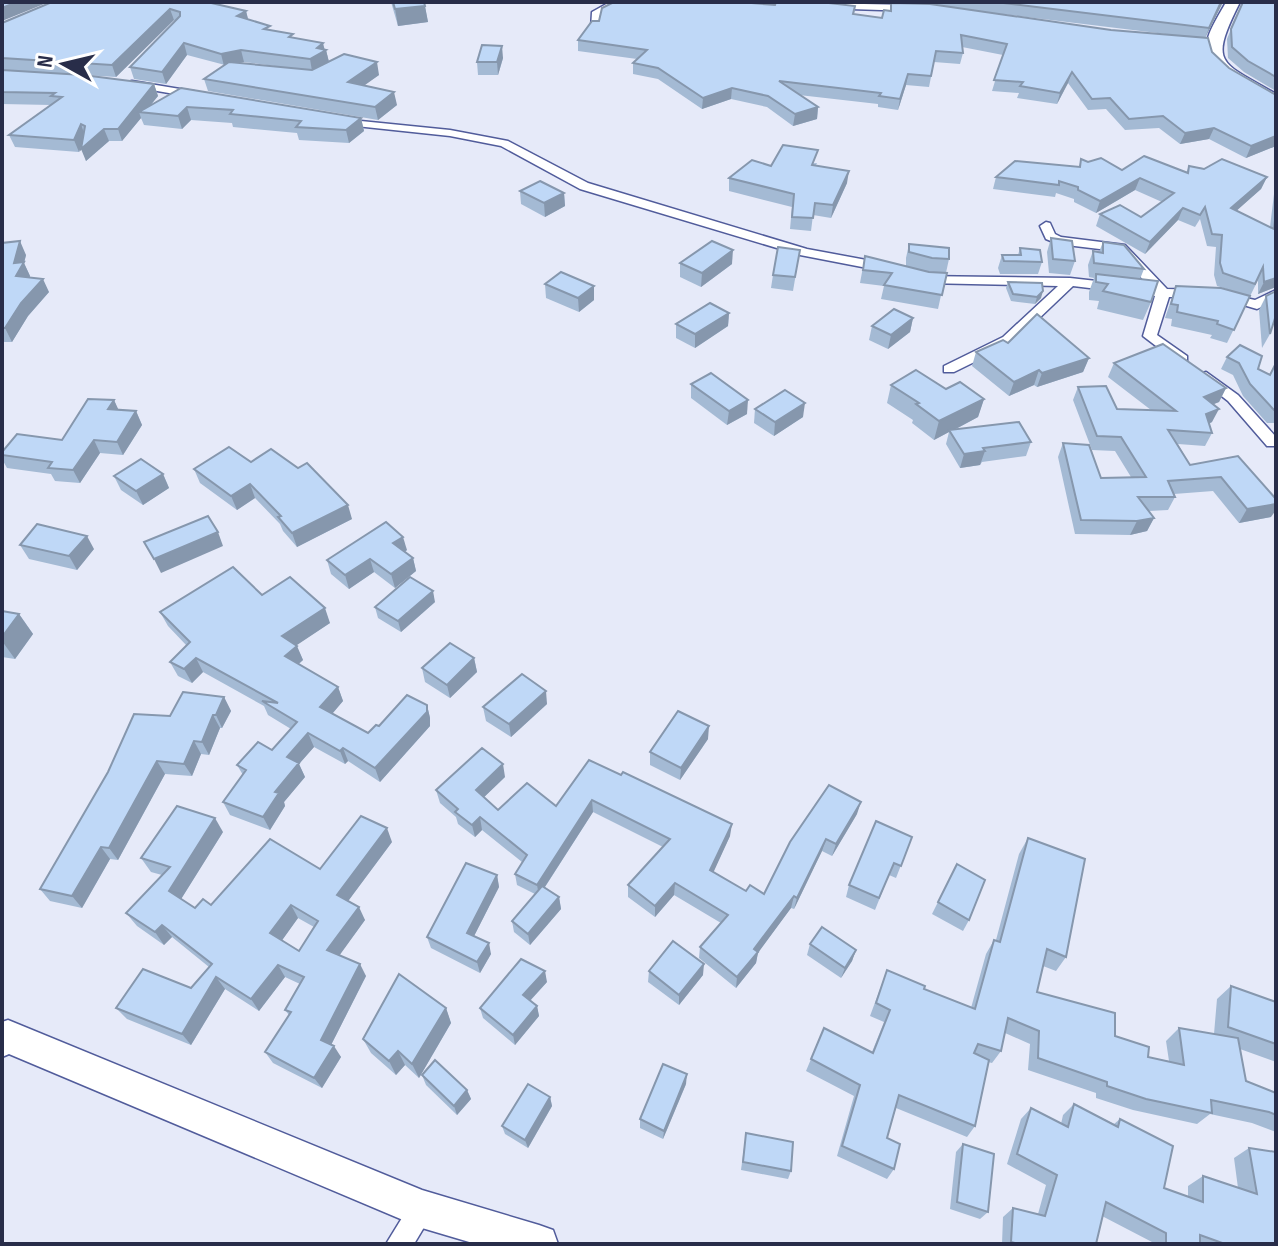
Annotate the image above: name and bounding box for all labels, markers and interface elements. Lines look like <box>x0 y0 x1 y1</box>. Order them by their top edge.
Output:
north arrow <box>24 24 104 104</box>
text: N <box>31 54 60 69</box>

